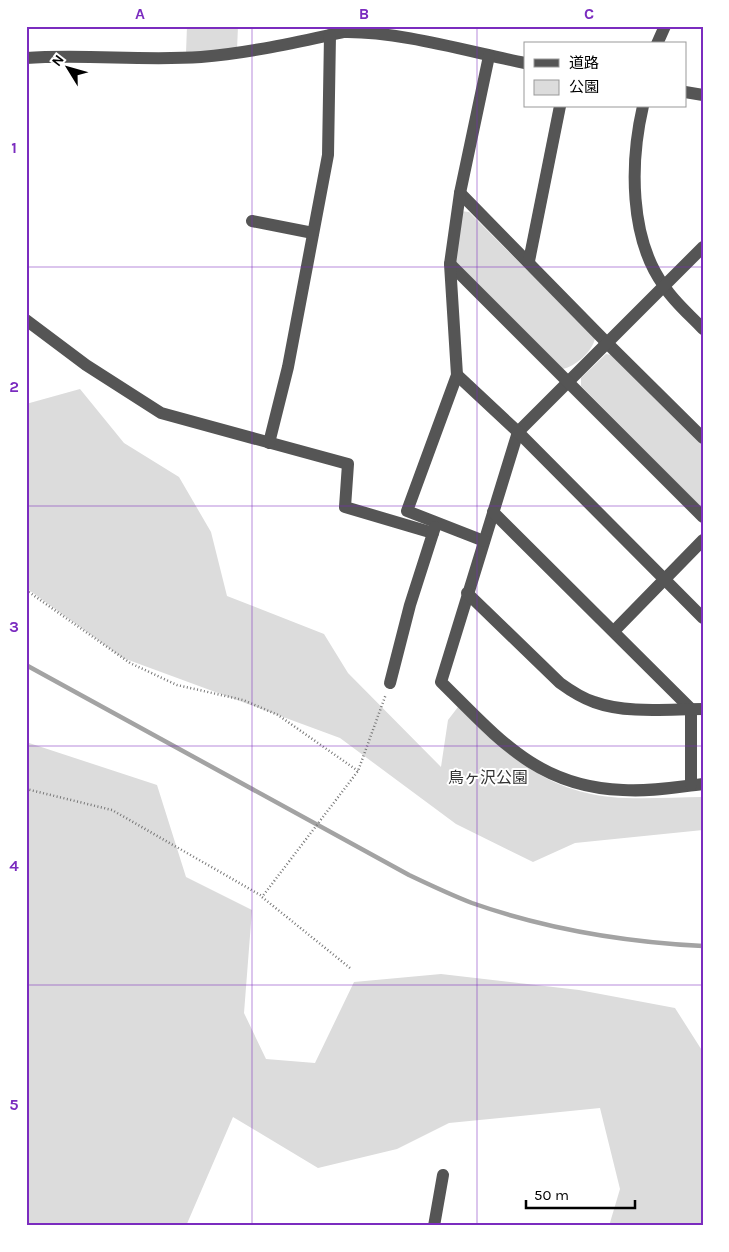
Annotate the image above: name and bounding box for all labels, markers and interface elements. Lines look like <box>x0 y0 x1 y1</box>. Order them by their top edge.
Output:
text: A <box>135 4 145 23</box>
text: B <box>359 4 369 23</box>
text: C <box>584 4 594 23</box>
north arrow <box>42 42 92 92</box>
legend <box>524 42 686 108</box>
text: N <box>48 51 68 70</box>
text: 道路 <box>569 54 599 72</box>
text: 公園 <box>569 78 599 96</box>
text: 1 <box>11 138 17 157</box>
text: 2 <box>9 377 19 396</box>
text: 3 <box>9 617 19 636</box>
park label: 鳥ヶ沢公園 <box>448 768 528 787</box>
text: 4 <box>9 856 19 875</box>
text: 5 <box>9 1095 19 1114</box>
scale bar <box>526 1177 635 1209</box>
text: 50 m <box>534 1186 569 1204</box>

